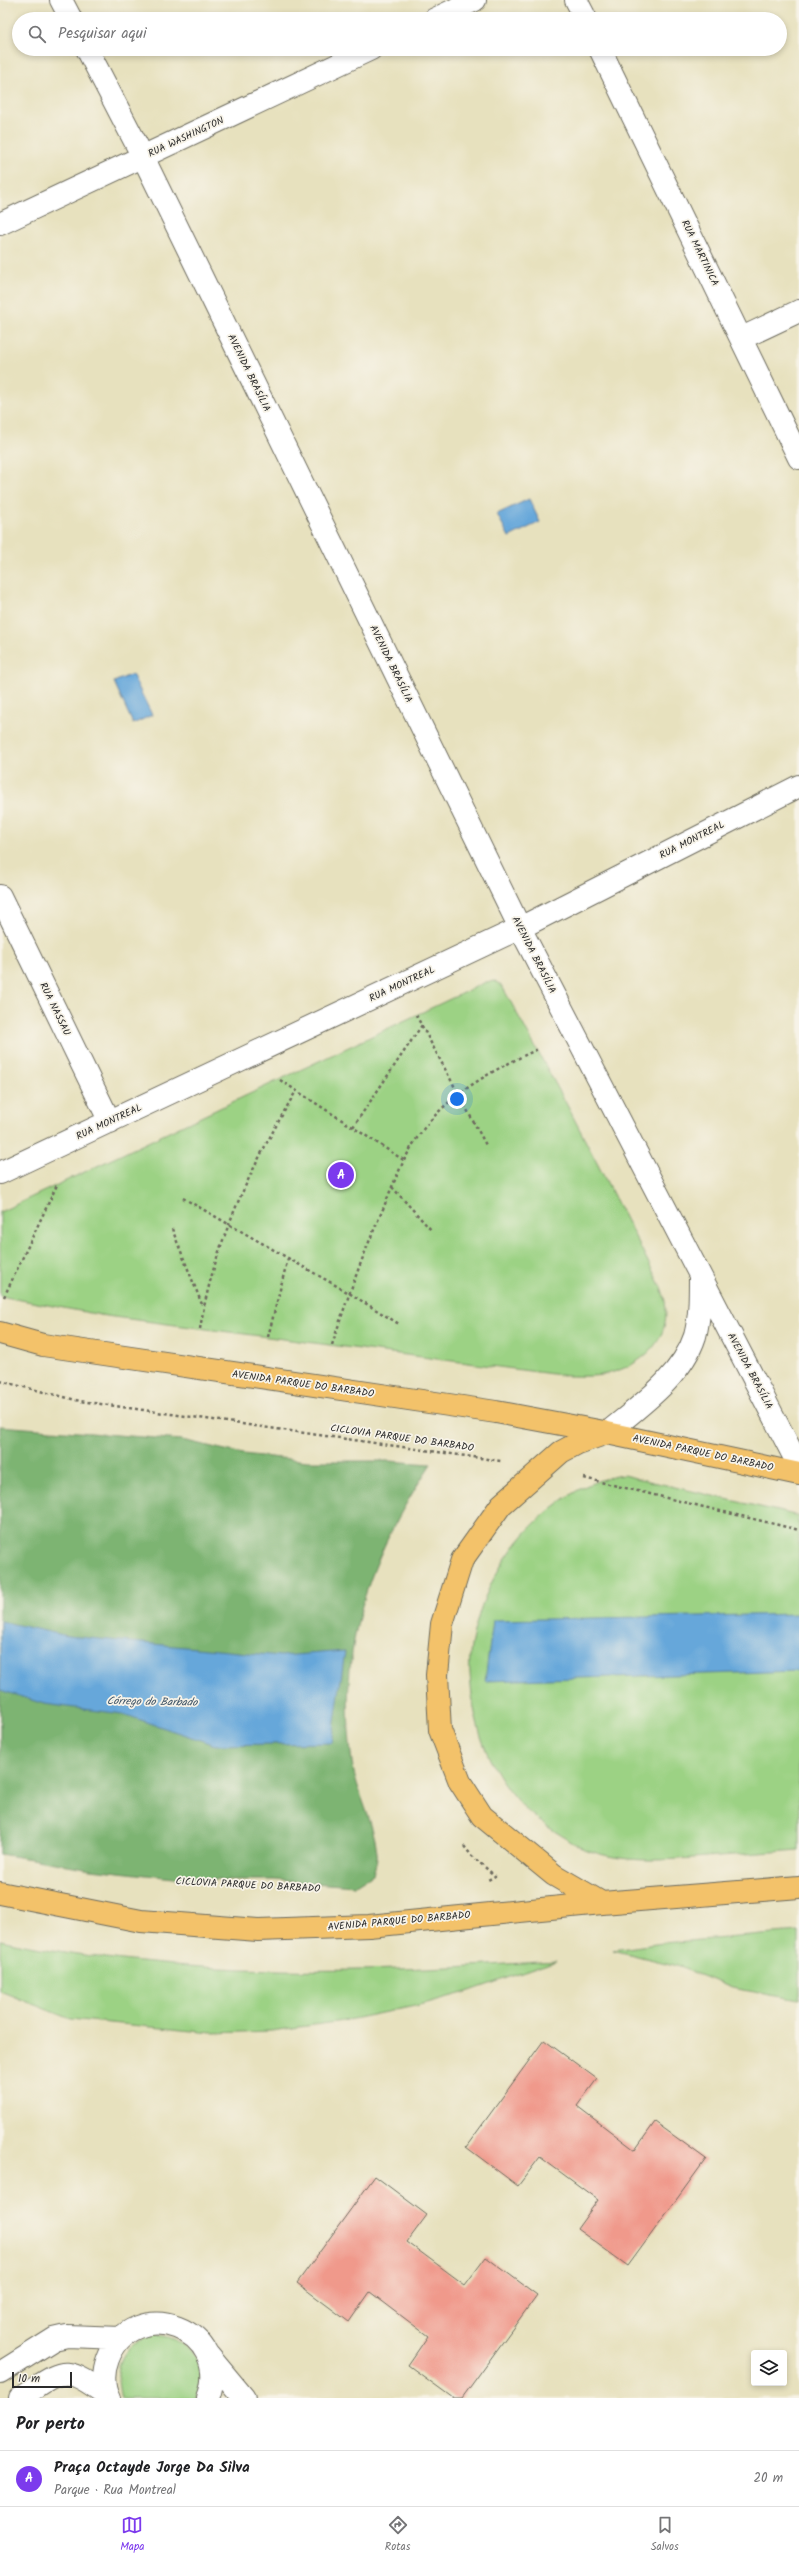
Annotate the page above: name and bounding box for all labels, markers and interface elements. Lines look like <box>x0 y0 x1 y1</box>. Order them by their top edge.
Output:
search box <box>12 12 787 56</box>
text: Pesquisar aqui <box>58 22 147 46</box>
icon: search <box>26 23 48 45</box>
street label: RUA WASHINGTON <box>145 112 227 162</box>
street label: RUA MARTINICA <box>677 217 723 289</box>
street label: AVENIDA BRASÍLIA <box>223 331 275 415</box>
street label: AVENIDA BRASÍLIA <box>365 622 417 706</box>
street label: RUA MONTREAL <box>657 817 727 863</box>
street label: AVENIDA BRASÍLIA <box>508 914 560 996</box>
street label: RUA MONTREAL <box>366 962 438 1006</box>
street label: RUA NASSAU <box>35 980 75 1038</box>
your location <box>447 1089 467 1109</box>
street label: RUA MONTREAL <box>73 1100 145 1144</box>
pin: A <box>328 1160 354 1190</box>
street label: AVENIDA BRASÍLIA <box>723 1330 777 1412</box>
street label: AVENIDA PARQUE DO BARBADO <box>231 1366 375 1402</box>
street label: CICLOVIA PARQUE DO BARBADO <box>329 1420 475 1456</box>
street label: AVENIDA PARQUE DO BARBADO <box>631 1430 775 1476</box>
water label: Córrego do Barbado <box>107 1692 198 1712</box>
street label: CICLOVIA PARQUE DO BARBADO <box>175 1873 321 1897</box>
street label: AVENIDA PARQUE DO BARBADO <box>327 1907 471 1935</box>
map controls <box>751 2350 787 2386</box>
button: layers <box>751 2350 787 2386</box>
scale bar <box>12 2370 72 2389</box>
text: 10 m <box>18 2370 40 2388</box>
text: Por perto <box>16 2411 85 2438</box>
text: Praça Octayde Jorge Da Silva <box>54 2456 250 2480</box>
text: A <box>25 2468 33 2489</box>
text: 20 m <box>753 2468 783 2489</box>
text: Parque · Rua Montreal <box>54 2480 176 2501</box>
tab: Mapa <box>120 2514 144 2556</box>
tab: Rotas <box>385 2514 410 2556</box>
tab: Salvos <box>651 2514 679 2556</box>

